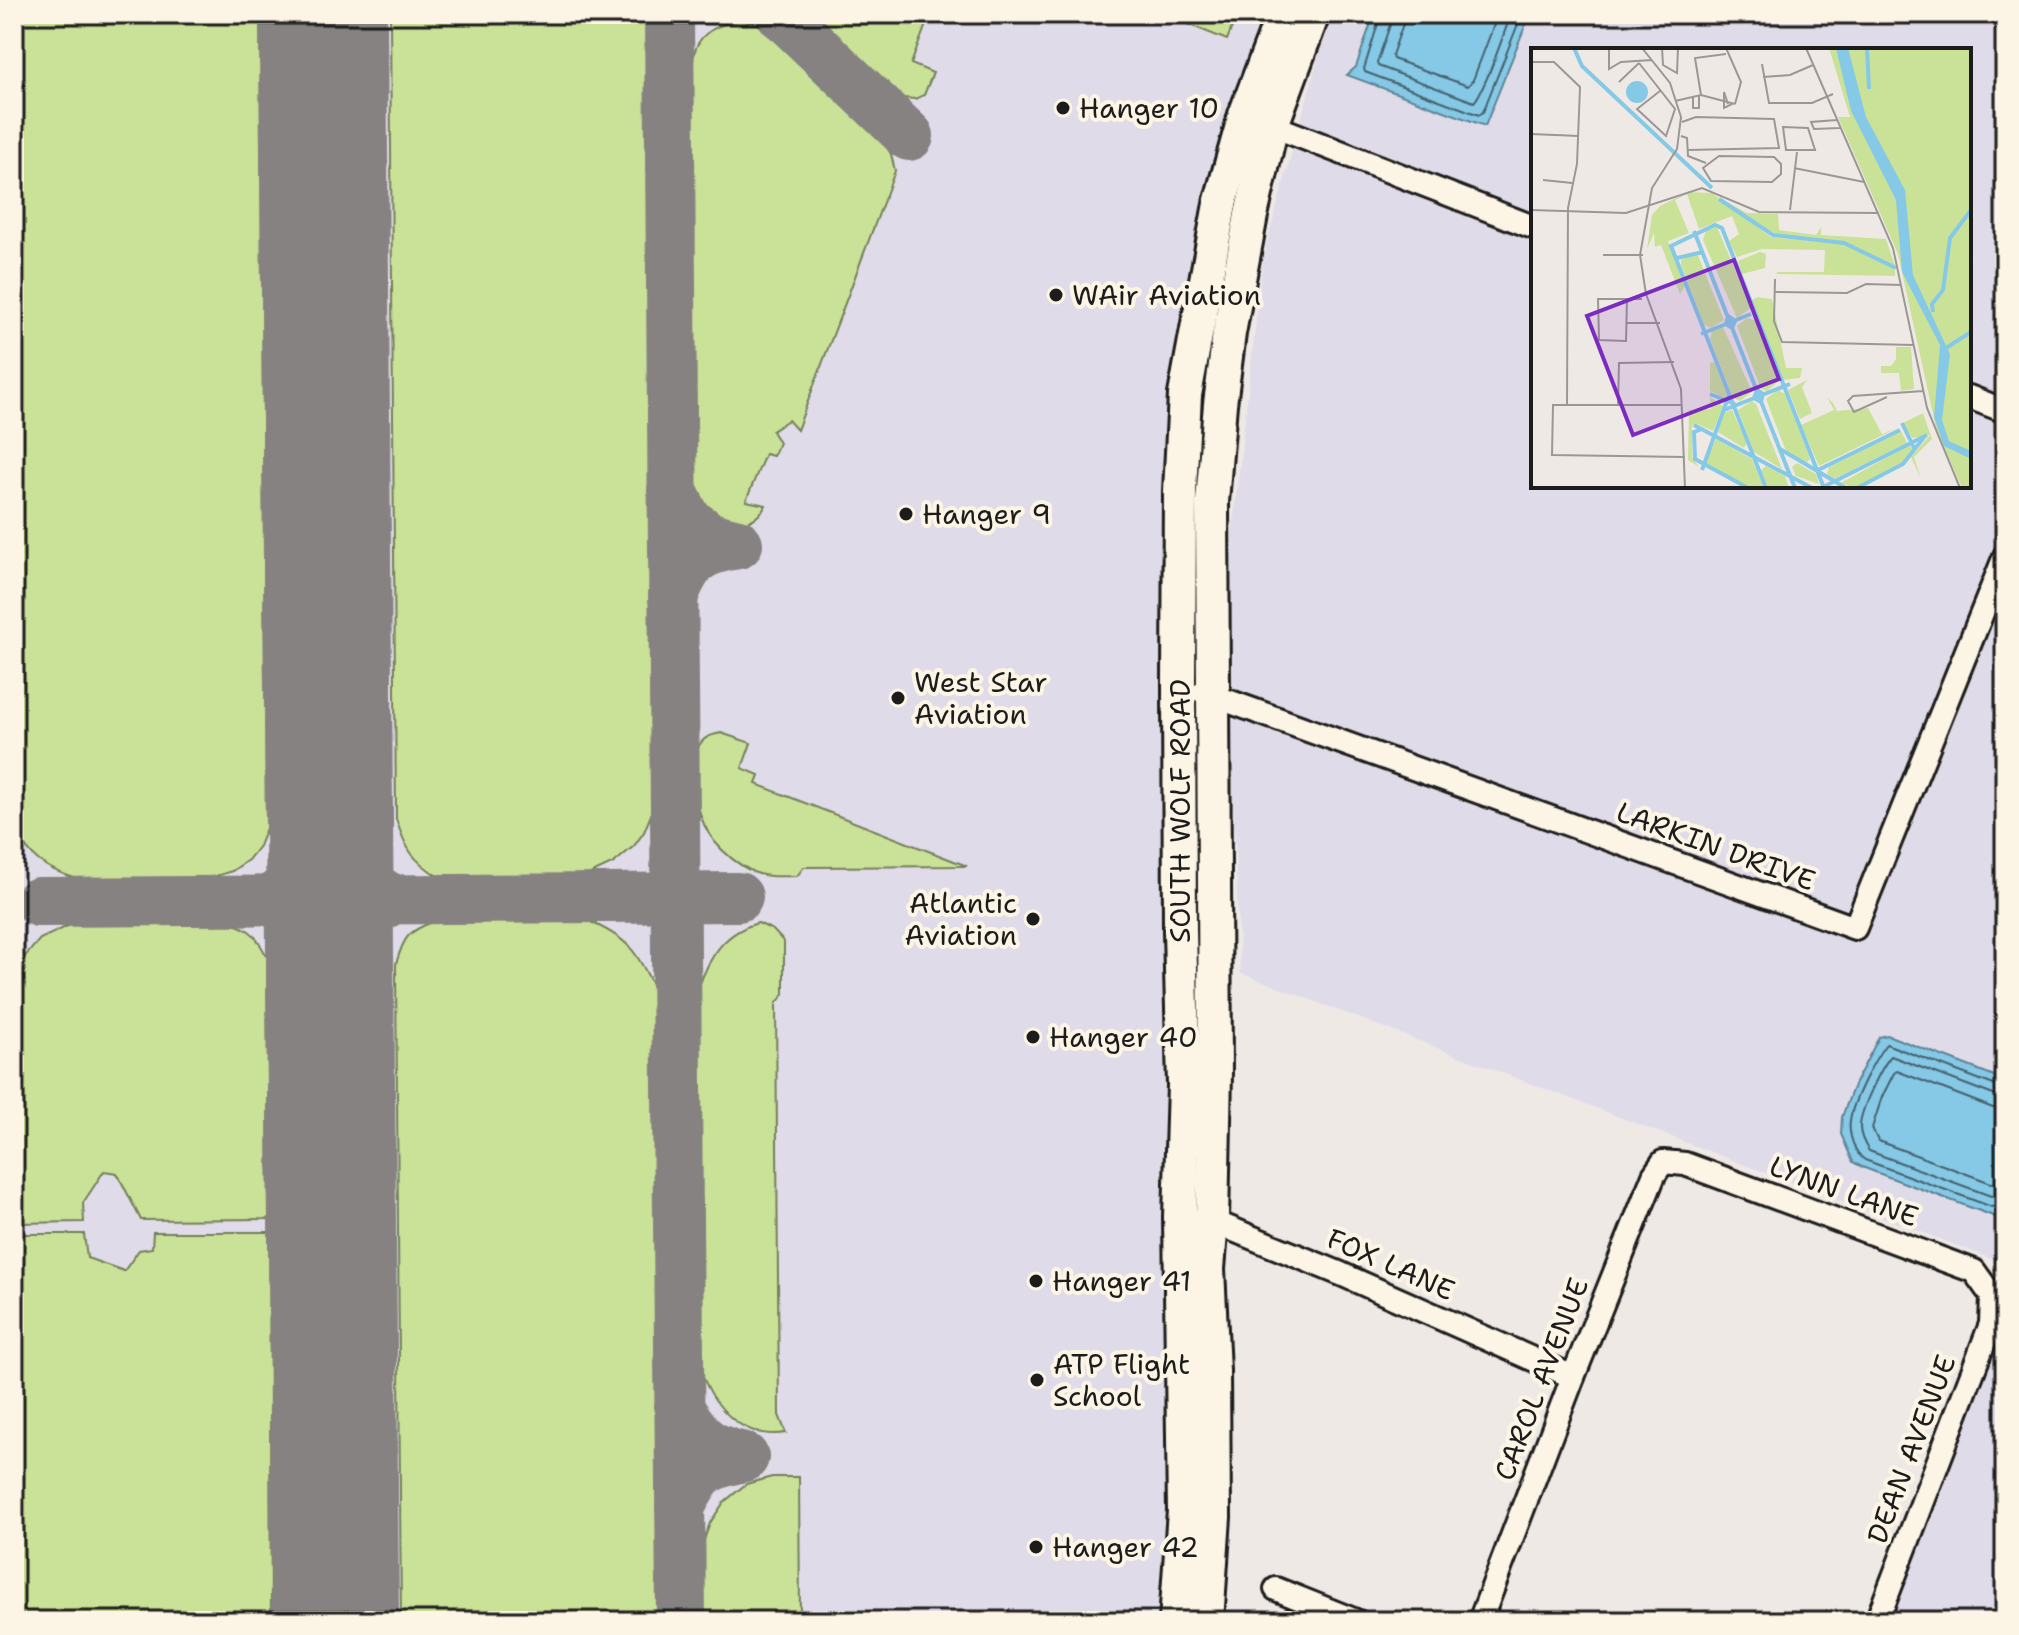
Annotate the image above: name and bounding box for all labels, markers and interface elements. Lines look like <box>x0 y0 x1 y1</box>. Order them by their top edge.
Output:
inset map <box>1531 48 1971 488</box>
place label: Hanger 10 <box>1079 89 1219 127</box>
marker: Hanger 10 <box>1054 99 1072 117</box>
place label: WAir Aviation <box>1072 276 1261 314</box>
marker: WAir Aviation <box>1047 286 1065 304</box>
place label: Hanger 9 <box>922 495 1051 533</box>
marker: Hanger 9 <box>897 505 915 523</box>
place label: West Star Aviation <box>914 663 1048 733</box>
street label: SOUTH WOLF ROAD <box>1161 679 1199 943</box>
marker: West Star Aviation <box>889 689 907 707</box>
street label: LARKIN DRIVE <box>1611 792 1821 900</box>
place label: Atlantic Aviation <box>904 884 1017 954</box>
marker: Atlantic Aviation <box>1024 910 1042 928</box>
place label: Hanger 40 <box>1049 1018 1198 1056</box>
marker: Hanger 40 <box>1024 1028 1042 1046</box>
street label: LYNN LANE <box>1764 1147 1924 1235</box>
street label: FOX LANE <box>1321 1219 1461 1309</box>
place label: Hanger 41 <box>1052 1262 1191 1300</box>
marker: Hanger 41 <box>1027 1272 1045 1290</box>
street label: CAROL AVENUE <box>1485 1272 1597 1486</box>
place label: ATP Flight School <box>1053 1345 1190 1415</box>
street label: DEAN AVENUE <box>1858 1349 1964 1549</box>
marker: ATP Flight School <box>1028 1371 1046 1389</box>
place label: Hanger 42 <box>1052 1528 1199 1566</box>
marker: Hanger 42 <box>1027 1538 1045 1556</box>

